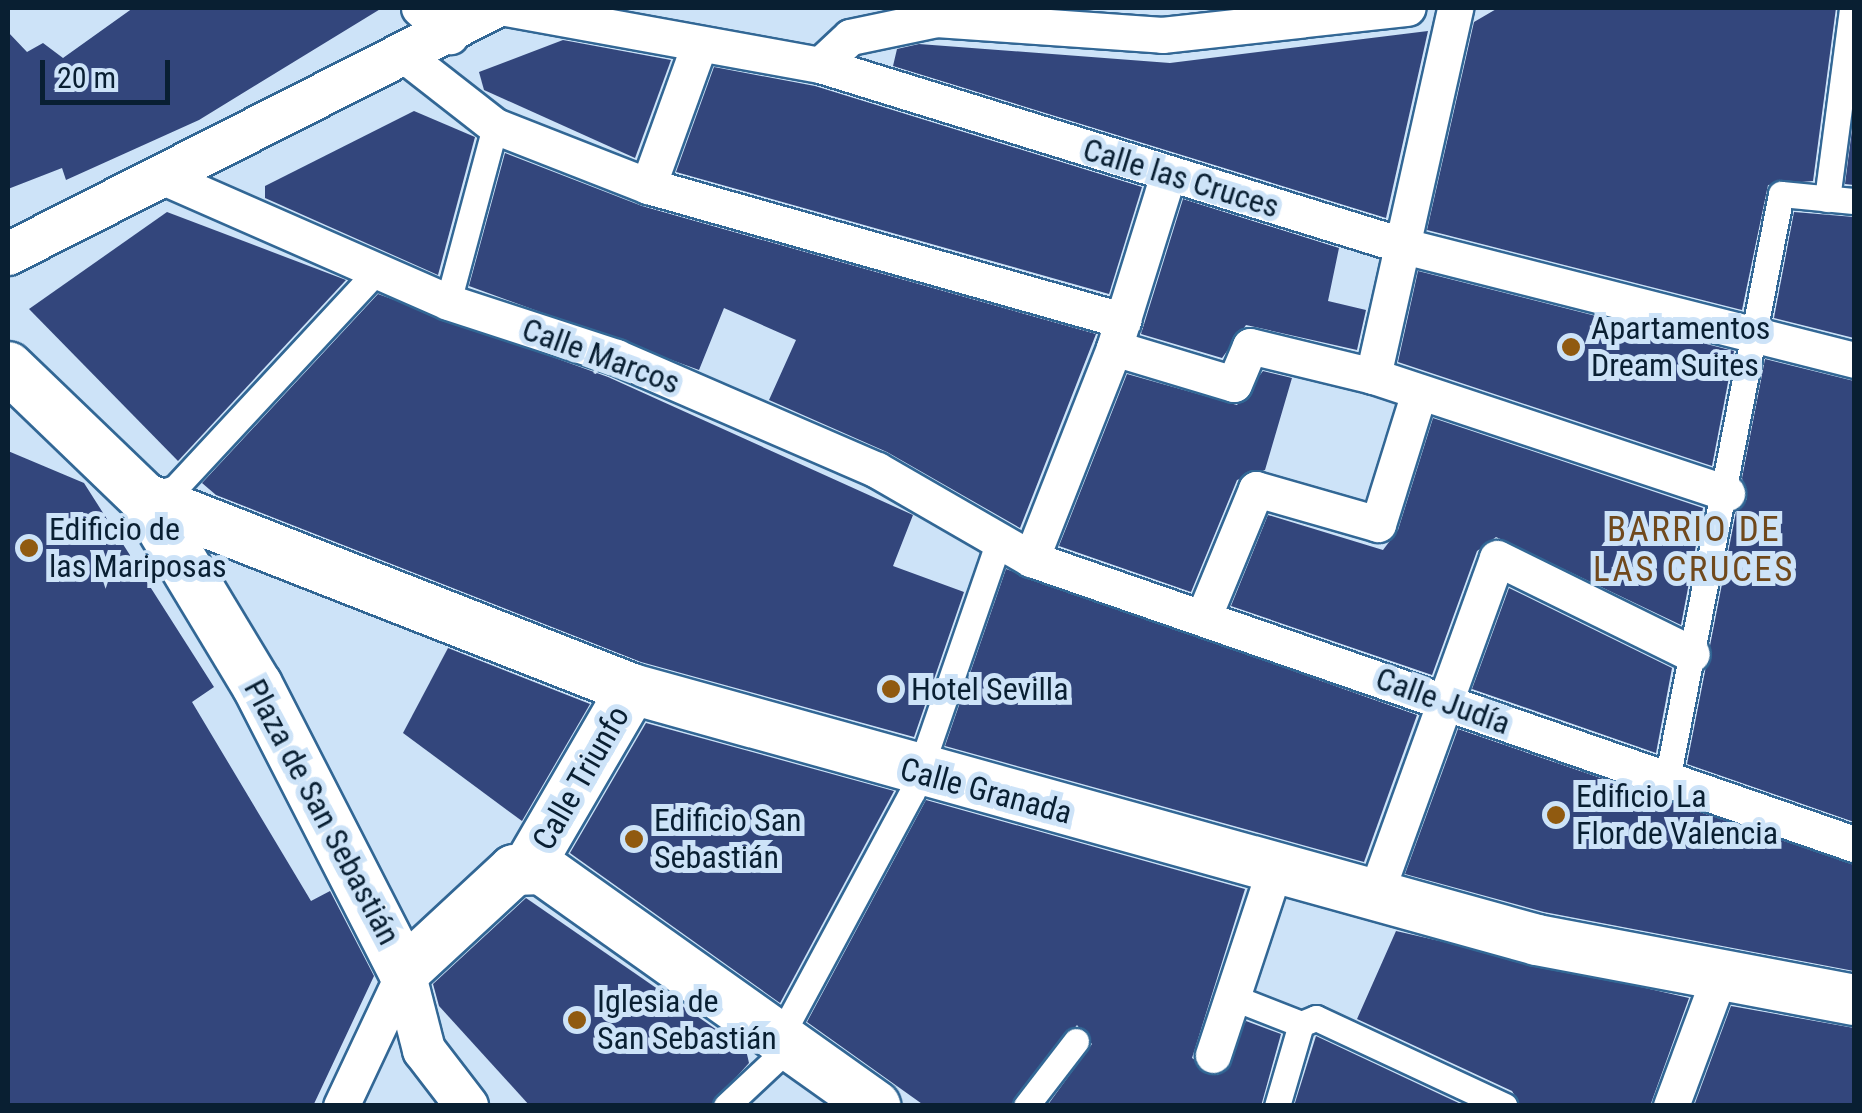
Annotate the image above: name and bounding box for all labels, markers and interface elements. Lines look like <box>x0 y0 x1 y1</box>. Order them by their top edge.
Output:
scale bar <box>45 40 175 102</box>
text: 20 m <box>57 60 116 95</box>
street label: Calle las Cruces <box>1078 130 1284 226</box>
street label: Calle Marcos <box>517 310 685 402</box>
place label: Apartamentos Dream Suites <box>1591 310 1770 385</box>
marker: Apartamentos Dream Suites <box>1560 336 1582 358</box>
district label: BARRIO DE LAS CRUCES <box>1593 509 1795 591</box>
place label: Edificio de las Mariposas <box>49 511 227 586</box>
marker: Edificio de las Mariposas <box>18 537 40 559</box>
street label: Calle Judía <box>1371 659 1515 743</box>
place label: Hotel Sevilla <box>911 670 1068 708</box>
street label: Plaza de San Sebastián <box>236 673 408 951</box>
marker: Hotel Sevilla <box>880 678 902 700</box>
street label: Calle Triunfo <box>524 699 638 857</box>
street label: Calle Granada <box>896 750 1076 832</box>
place label: Edificio La Flor de Valencia <box>1576 778 1778 853</box>
place label: Edificio San Sebastián <box>654 802 801 877</box>
marker: Edificio La Flor de Valencia <box>1545 804 1567 826</box>
marker: Edificio San Sebastián <box>623 828 645 850</box>
place label: Iglesia de San Sebastián <box>597 983 777 1058</box>
marker: Iglesia de San Sebastián <box>566 1009 588 1031</box>

